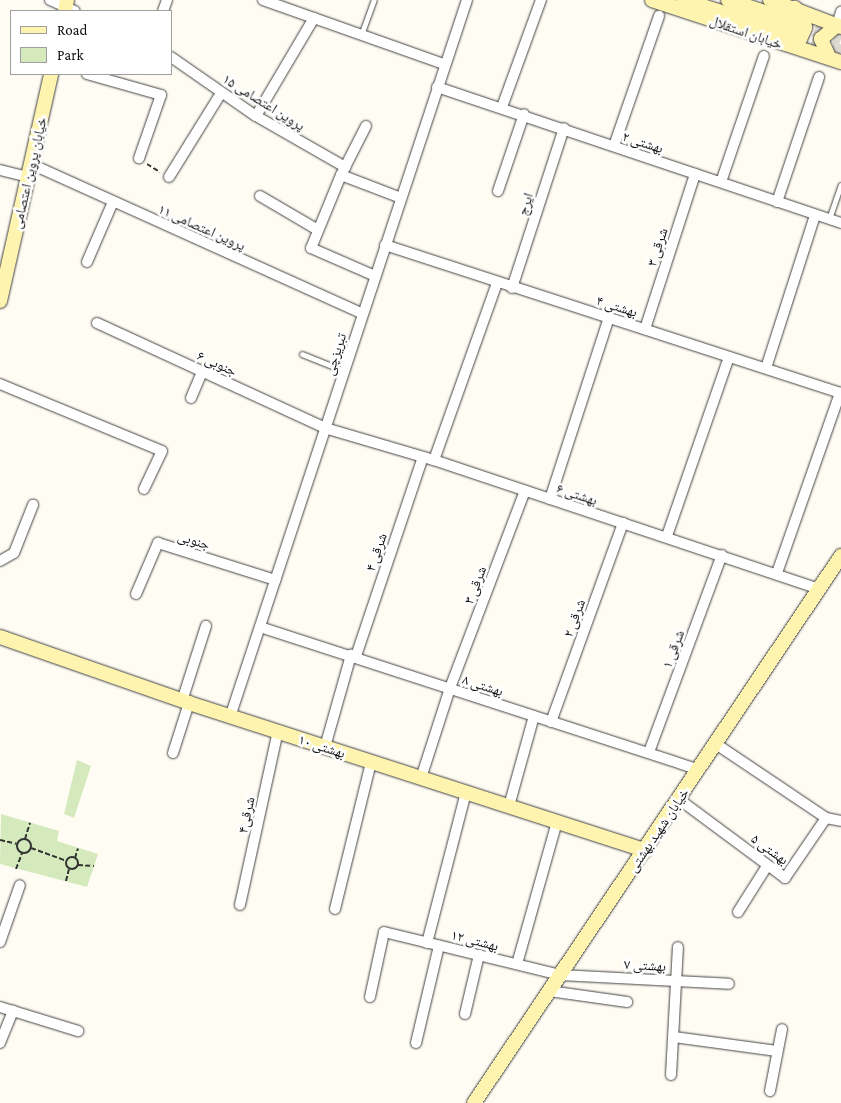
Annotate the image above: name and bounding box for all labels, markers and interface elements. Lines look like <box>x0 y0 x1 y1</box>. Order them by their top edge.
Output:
legend <box>10 10 172 75</box>
street label: خیابان استقلال <box>708 12 784 52</box>
text: Road <box>57 22 87 38</box>
text: Park <box>57 47 84 63</box>
street label: پروین اعتصامی ۱۵ <box>220 70 308 134</box>
street label: خیابان پروین اعتصامی <box>8 115 50 231</box>
street label: بهشتی ۲ <box>620 128 666 156</box>
street label: ایرج <box>514 191 536 217</box>
street label: پروین اعتصامی ۱۱ <box>156 200 248 254</box>
street label: ۳ شرقی <box>643 226 671 268</box>
street label: بهشتی ۴ <box>594 292 640 320</box>
street label: تبریزچی <box>320 331 350 377</box>
street label: جنوبی ۶ <box>194 347 240 379</box>
street label: بهشتی ۶ <box>554 480 600 508</box>
street label: جنوبی <box>176 527 212 553</box>
street label: شرقی ۴ <box>362 531 390 573</box>
street label: شرقی ۳ <box>460 564 490 606</box>
street label: شرقی ۲ <box>559 597 589 639</box>
street label: شرقی ۱ <box>658 628 688 670</box>
street label: بهشتی ۸ <box>460 671 506 699</box>
street label: بهشتی ۱۰ <box>296 731 348 761</box>
street label: خیابان شهید بهشتی <box>624 785 692 875</box>
street label: شرقی۴ <box>234 795 258 835</box>
street label: بهشتی ۵ <box>748 830 792 868</box>
street label: بهشتی ۱۲ <box>450 926 500 954</box>
street label: بهشتی ۷ <box>624 956 666 974</box>

